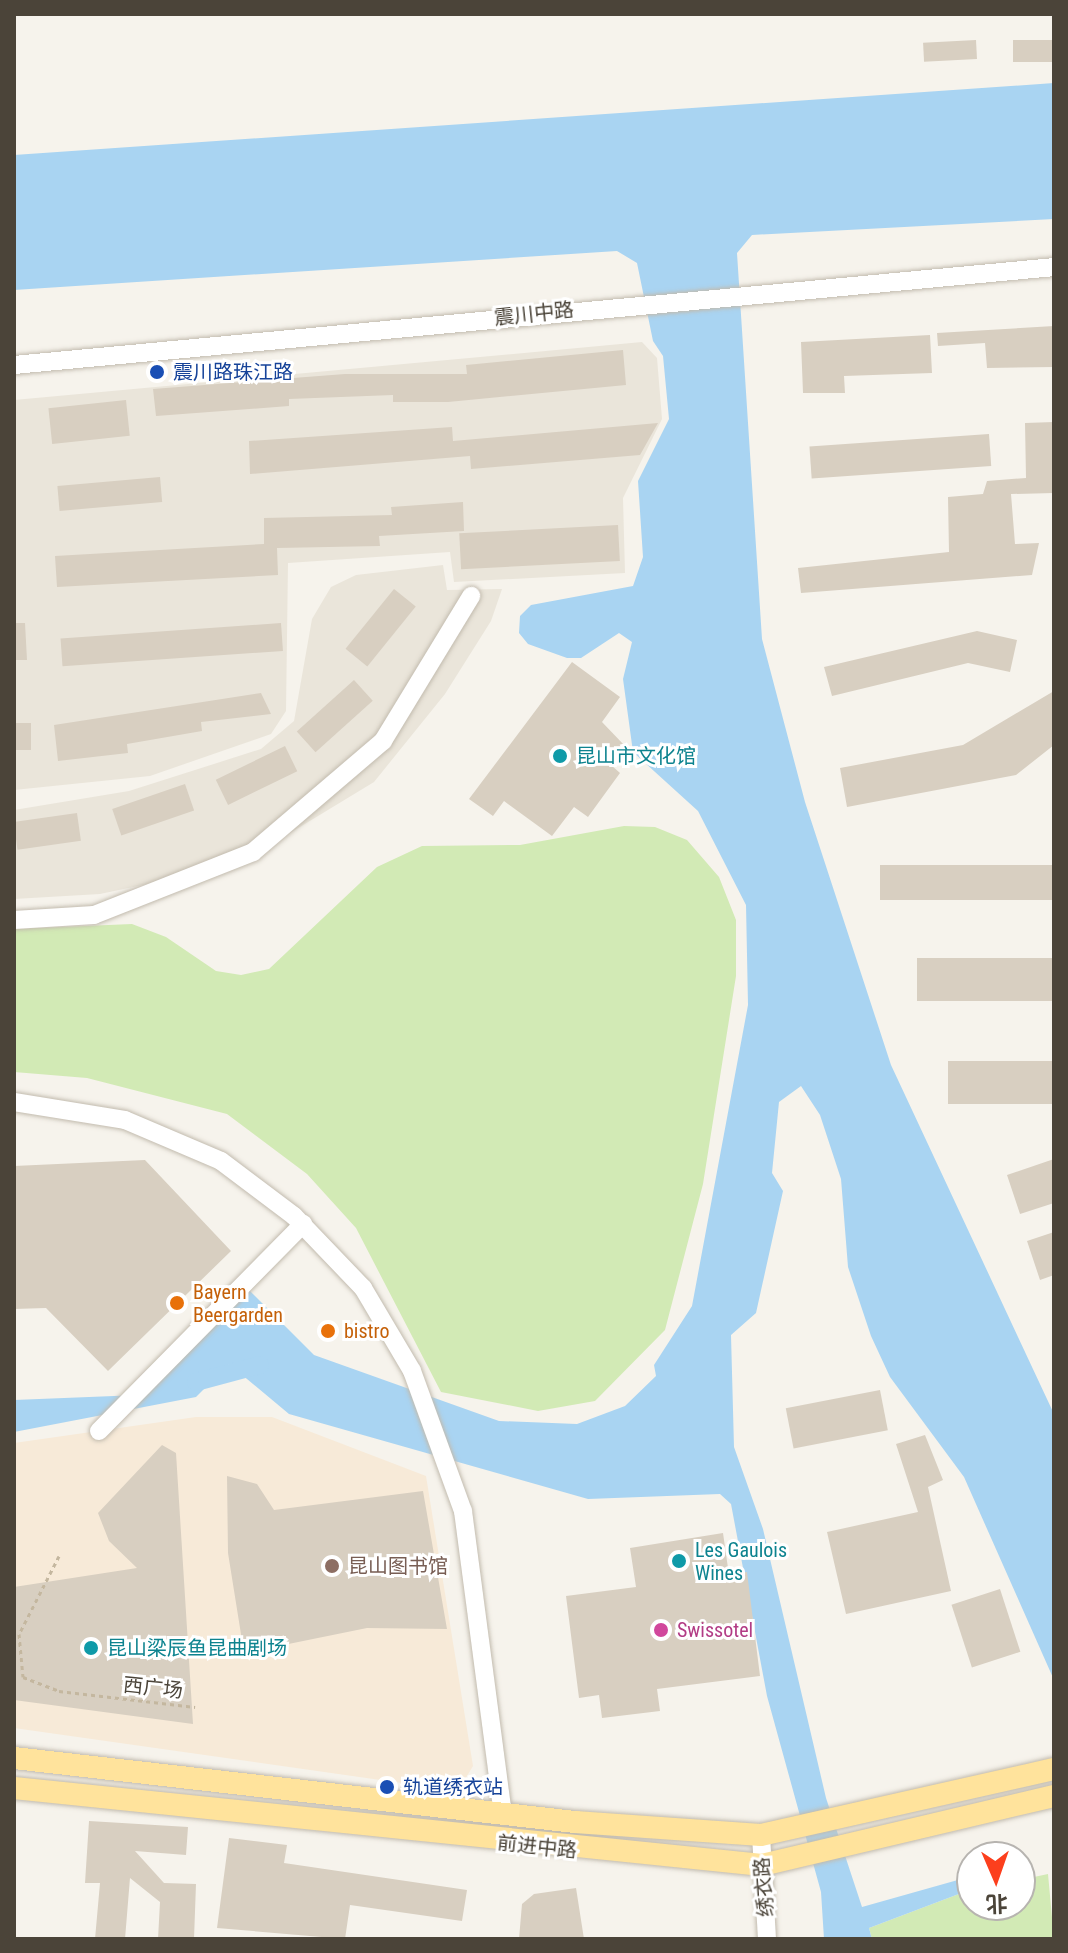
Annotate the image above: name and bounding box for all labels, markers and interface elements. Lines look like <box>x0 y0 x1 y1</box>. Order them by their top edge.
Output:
street label: 震川中路 <box>493 298 575 330</box>
place label: 震川路珠江路 <box>173 360 293 384</box>
marker: 震川路珠江路 <box>148 363 166 381</box>
place label: 昆山市文化馆 <box>576 744 696 768</box>
marker: 昆山市文化馆 <box>551 747 569 765</box>
place label: Bayern Beergarden <box>193 1280 283 1327</box>
marker: Bayern Beergarden <box>168 1294 186 1312</box>
place label: bistro <box>344 1319 389 1343</box>
marker: bistro <box>319 1322 337 1340</box>
place label: Les Gaulois Wines <box>695 1538 787 1585</box>
marker: Les Gaulois Wines <box>670 1552 688 1570</box>
place label: 昆山图书馆 <box>348 1554 448 1578</box>
marker: 昆山图书馆 <box>323 1557 341 1575</box>
place label: Swissotel <box>677 1618 753 1642</box>
marker: Swissotel <box>652 1621 670 1639</box>
place label: 昆山梁辰鱼昆曲剧场 <box>107 1636 287 1660</box>
marker: 昆山梁辰鱼昆曲剧场 <box>82 1639 100 1657</box>
street label: 西广场 <box>122 1673 184 1703</box>
place label: 轨道绣衣站 <box>403 1775 503 1799</box>
marker: 轨道绣衣站 <box>378 1778 396 1796</box>
street label: 前进中路 <box>496 1831 578 1863</box>
north arrow <box>956 1841 1036 1921</box>
street label: 绣衣路 <box>750 1856 778 1918</box>
text: 北 <box>985 1891 1008 1916</box>

